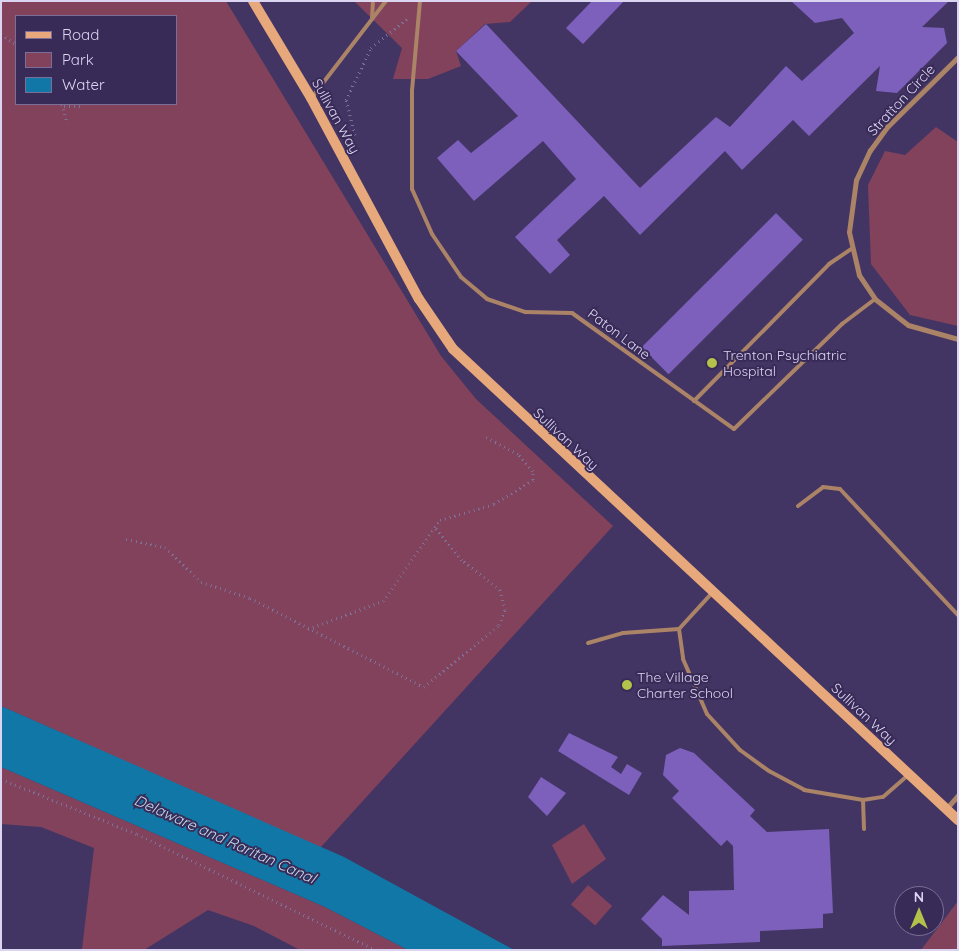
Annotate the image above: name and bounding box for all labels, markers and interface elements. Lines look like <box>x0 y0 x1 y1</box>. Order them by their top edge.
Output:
legend <box>15 15 178 105</box>
text: Road <box>62 25 99 44</box>
text: Park <box>62 50 94 69</box>
street label: Stratton Circle <box>864 61 938 139</box>
text: Water <box>62 75 105 94</box>
street label: Sullivan Way <box>309 76 363 156</box>
street label: Paton Lane <box>584 305 654 363</box>
place label: Trenton Psychiatric Hospital <box>723 347 847 380</box>
marker: Trenton Psychiatric Hospital <box>705 356 719 370</box>
street label: Sullivan Way <box>530 405 602 473</box>
place label: The Village Charter School <box>637 669 733 702</box>
marker: The Village Charter School <box>621 679 633 691</box>
street label: Sullivan Way <box>828 680 900 748</box>
water label: Delaware and Raritan Canal <box>132 791 318 887</box>
north arrow <box>894 886 944 936</box>
text: N <box>914 888 924 906</box>

